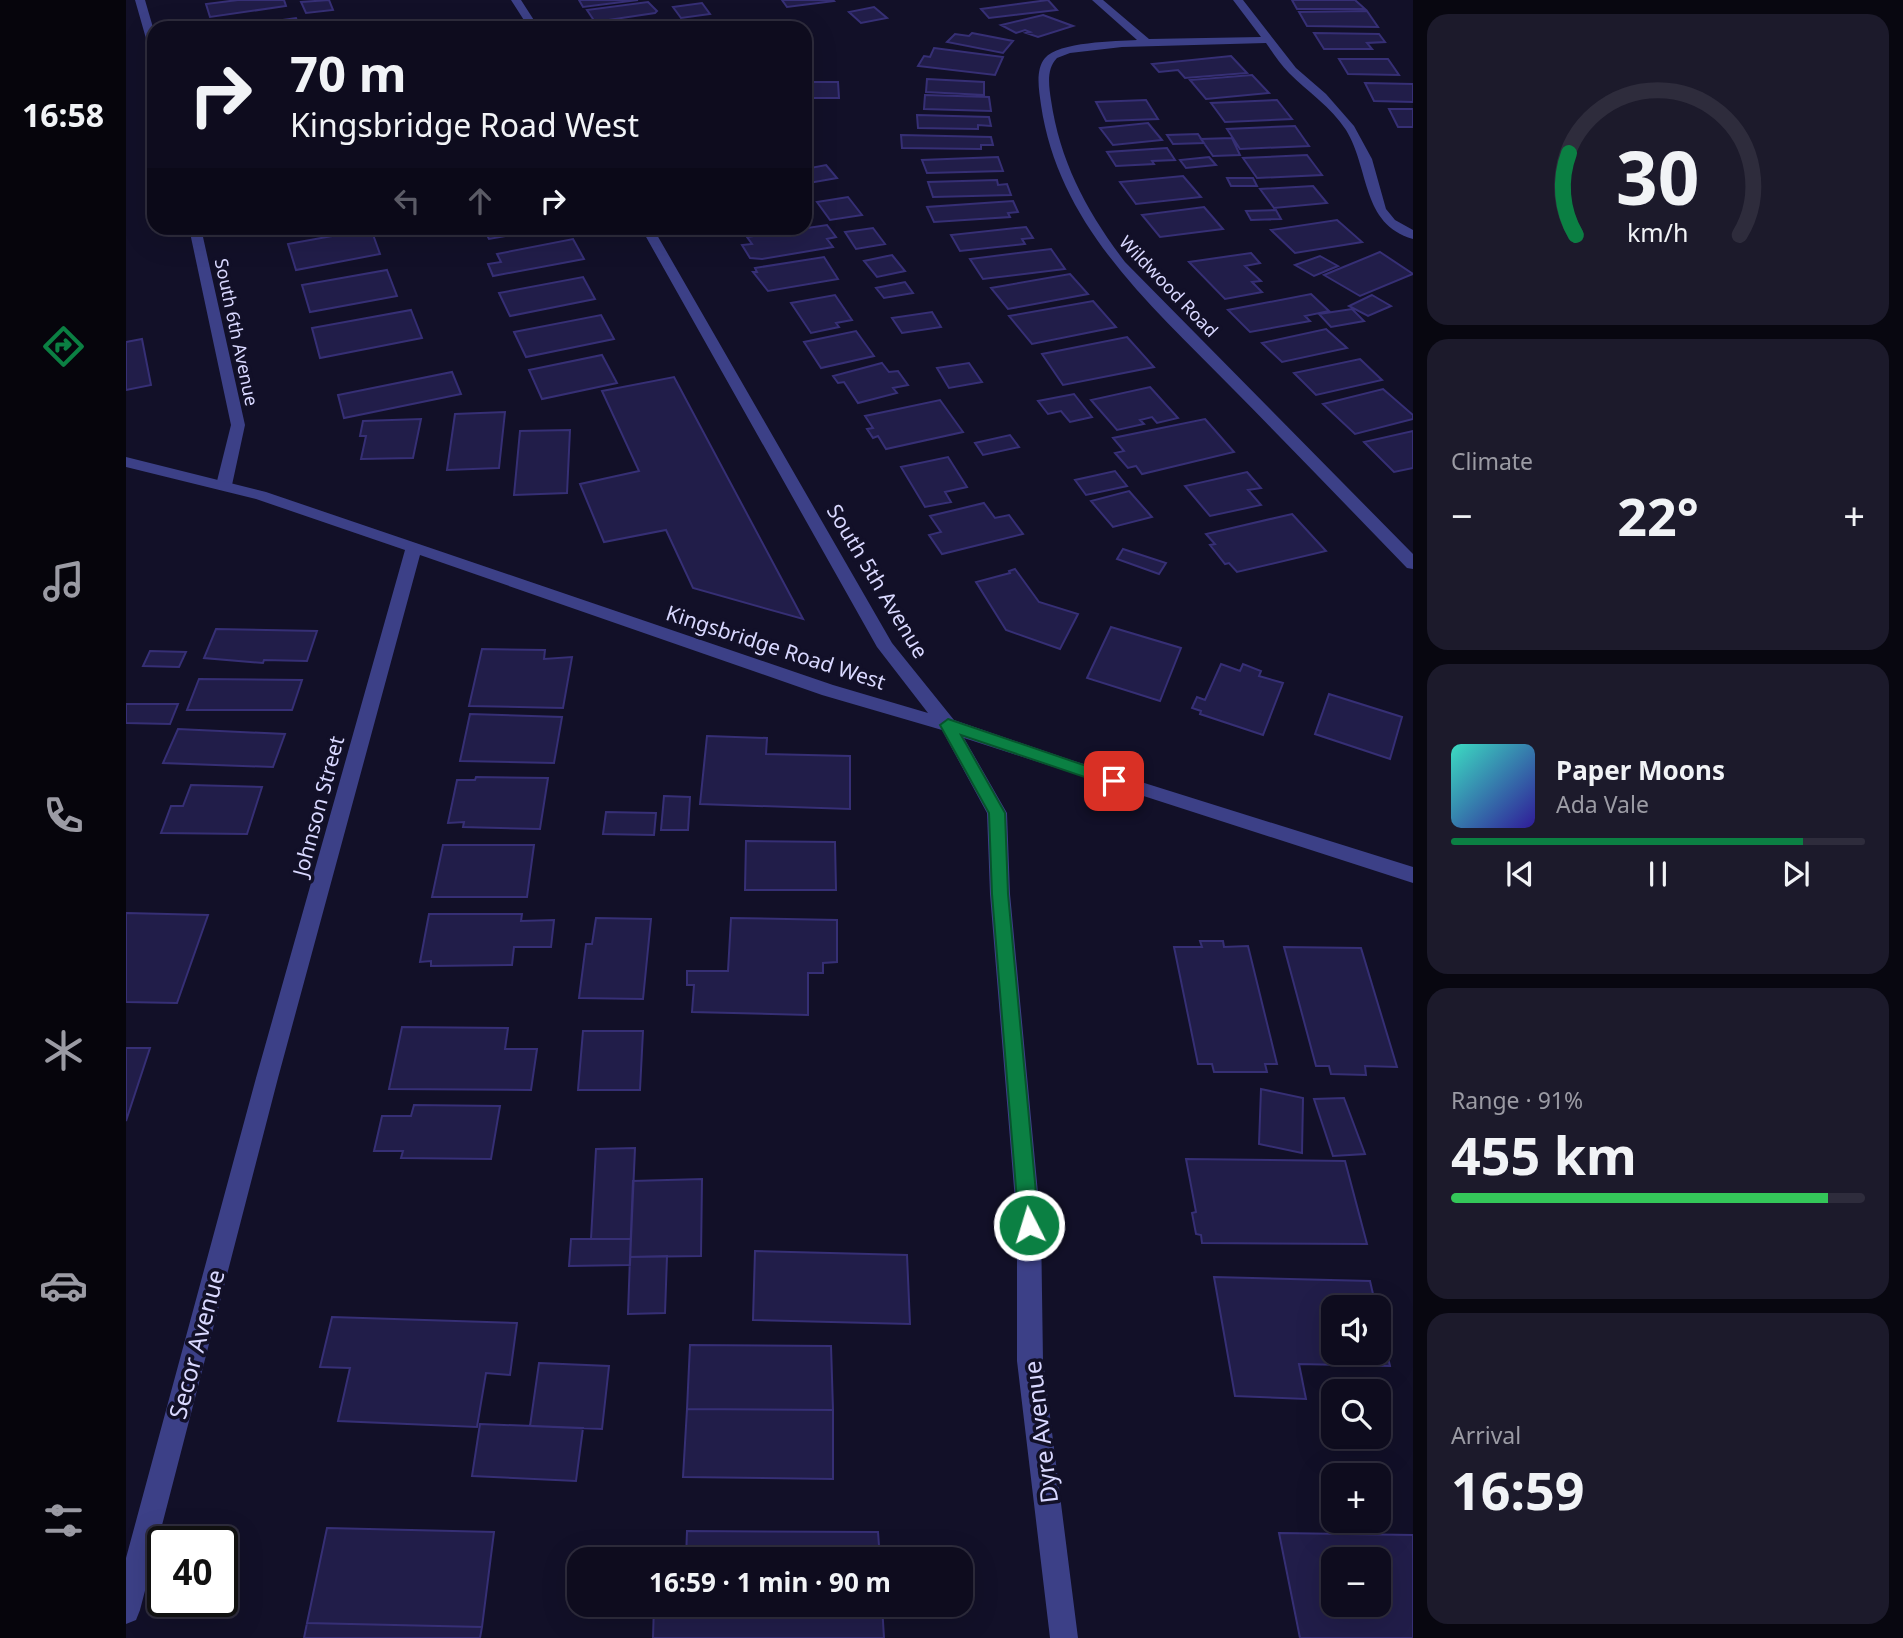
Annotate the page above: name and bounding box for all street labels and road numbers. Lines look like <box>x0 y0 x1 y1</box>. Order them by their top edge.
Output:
street label: Wildwood Road <box>1115 230 1223 342</box>
street label: South 6th Avenue <box>210 256 264 408</box>
street label: South 5th Avenue <box>821 499 935 663</box>
street label: Kingsbridge Road West <box>663 598 890 696</box>
street label: Johnson Street <box>285 732 350 881</box>
street label: Secor Avenue <box>160 1266 232 1422</box>
street label: Dyre Avenue <box>1015 1359 1065 1505</box>

